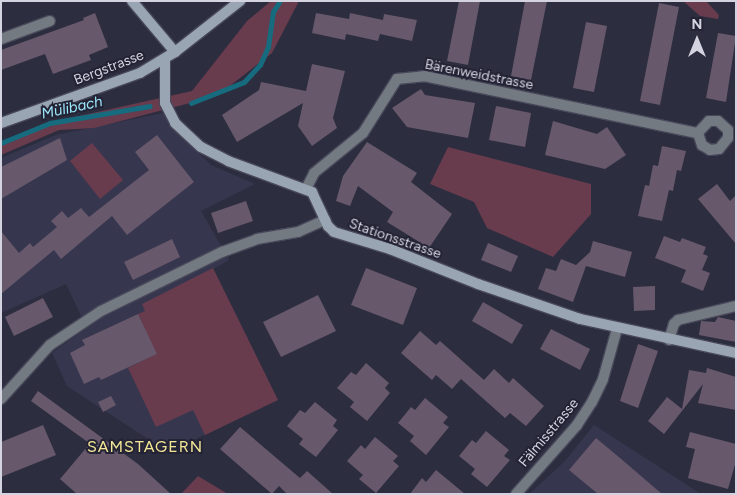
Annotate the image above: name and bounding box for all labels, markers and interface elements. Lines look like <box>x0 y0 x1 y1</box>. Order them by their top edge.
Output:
north arrow <box>672 15 722 65</box>
text: N <box>692 16 702 33</box>
street label: Bergstrasse <box>72 47 146 89</box>
street label: Bärenweidstrasse <box>423 56 535 94</box>
water label: Mülibach <box>40 93 104 123</box>
street label: Stationsstrasse <box>347 215 443 263</box>
street label: Fälmisstrasse <box>516 395 582 471</box>
district label: SAMSTAGERN <box>86 437 204 457</box>

